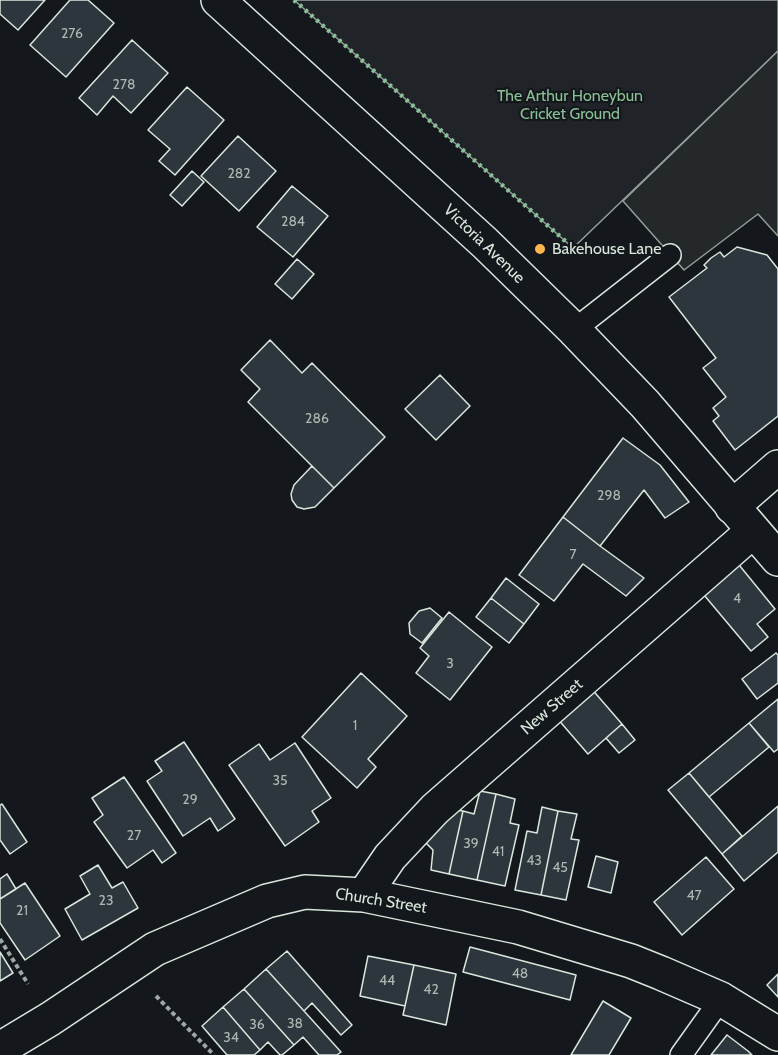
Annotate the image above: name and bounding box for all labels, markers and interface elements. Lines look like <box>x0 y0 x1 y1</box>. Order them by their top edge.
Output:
house number: 276 <box>61 26 83 42</box>
house number: 278 <box>113 77 135 93</box>
park label: The Arthur Honeybun Cricket Ground <box>497 86 643 124</box>
house number: 282 <box>227 166 251 182</box>
street label: Victoria Avenue <box>439 200 529 288</box>
house number: 284 <box>281 214 305 230</box>
place label: Bakehouse Lane <box>552 239 661 259</box>
marker: Bakehouse Lane <box>533 242 547 256</box>
house number: 286 <box>305 411 329 427</box>
house number: 298 <box>597 488 621 504</box>
house number: 7 <box>569 547 577 563</box>
house number: 4 <box>733 591 741 607</box>
house number: 3 <box>446 656 454 672</box>
street label: New Street <box>517 675 587 739</box>
house number: 1 <box>353 718 357 734</box>
house number: 35 <box>272 773 288 789</box>
house number: 29 <box>182 792 198 808</box>
house number: 27 <box>127 828 141 844</box>
house number: 39 <box>463 836 479 852</box>
house number: 41 <box>492 844 504 860</box>
house number: 43 <box>526 853 542 869</box>
house number: 45 <box>552 860 568 876</box>
street label: Church Street <box>334 884 428 918</box>
house number: 47 <box>686 888 702 904</box>
house number: 23 <box>99 893 113 909</box>
house number: 21 <box>16 903 28 919</box>
house number: 48 <box>512 966 528 982</box>
house number: 44 <box>379 973 395 989</box>
house number: 42 <box>423 982 439 998</box>
house number: 38 <box>287 1016 303 1032</box>
house number: 36 <box>249 1017 265 1033</box>
house number: 34 <box>223 1030 239 1046</box>

